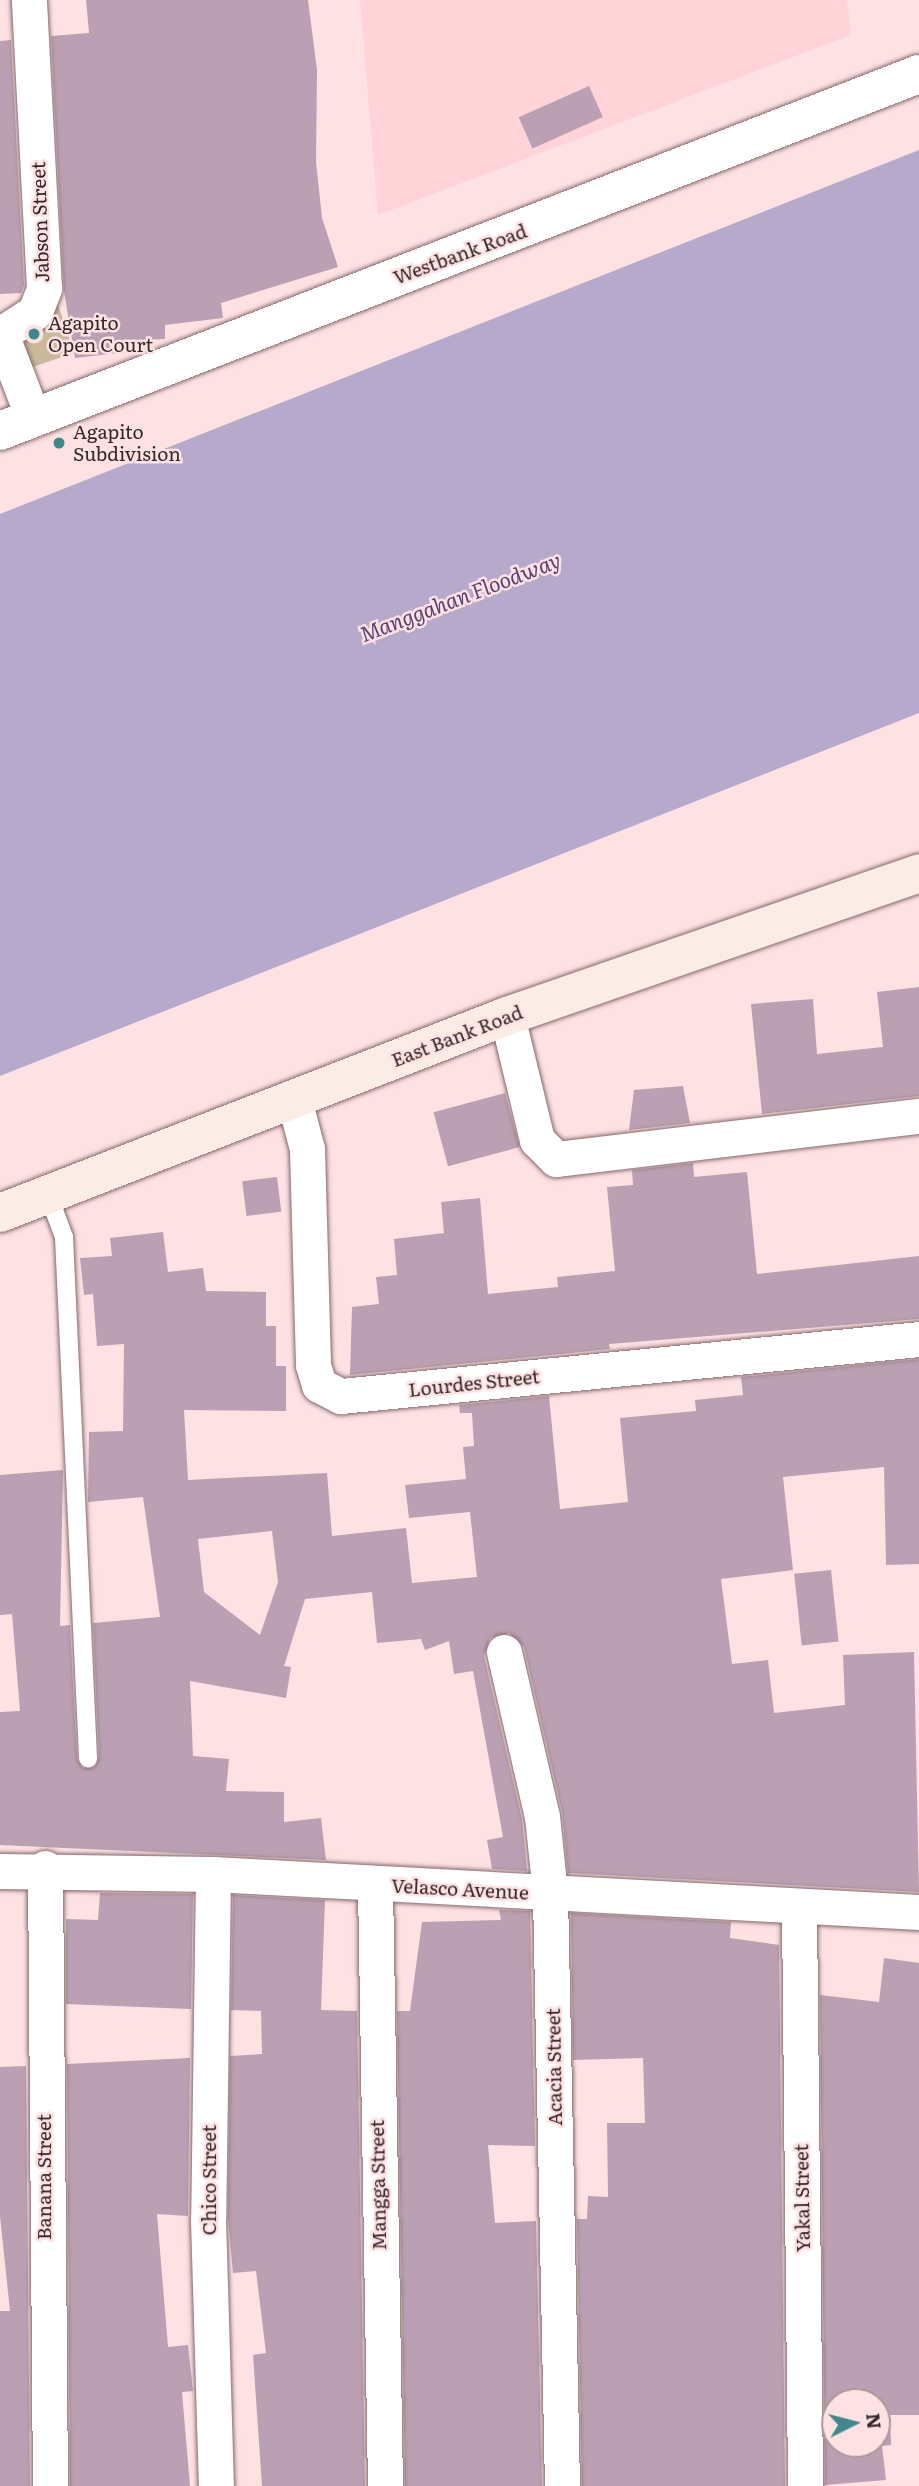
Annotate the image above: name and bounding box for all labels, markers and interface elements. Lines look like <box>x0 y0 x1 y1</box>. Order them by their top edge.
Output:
street label: Jabson Street <box>26 161 54 283</box>
street label: Westbank Road <box>390 219 530 289</box>
place label: Agapito Open Court <box>48 312 153 356</box>
marker: Agapito Open Court <box>26 326 42 342</box>
place label: Agapito Subdivision <box>73 421 181 465</box>
marker: Agapito Subdivision <box>51 435 67 451</box>
water label: Manggahan Floodway <box>356 546 564 646</box>
street label: East Bank Road <box>388 1001 526 1071</box>
street label: Lourdes Street <box>407 1365 541 1401</box>
street label: Velasco Avenue <box>391 1874 529 1904</box>
street label: Acacia Street <box>542 2008 566 2126</box>
street label: Banana Street <box>33 2114 55 2240</box>
street label: Mangga Street <box>365 2119 391 2251</box>
street label: Chico Street <box>198 2125 220 2235</box>
street label: Yakal Street <box>790 2144 814 2252</box>
north arrow <box>821 2388 891 2458</box>
text: N <box>860 2412 890 2430</box>

